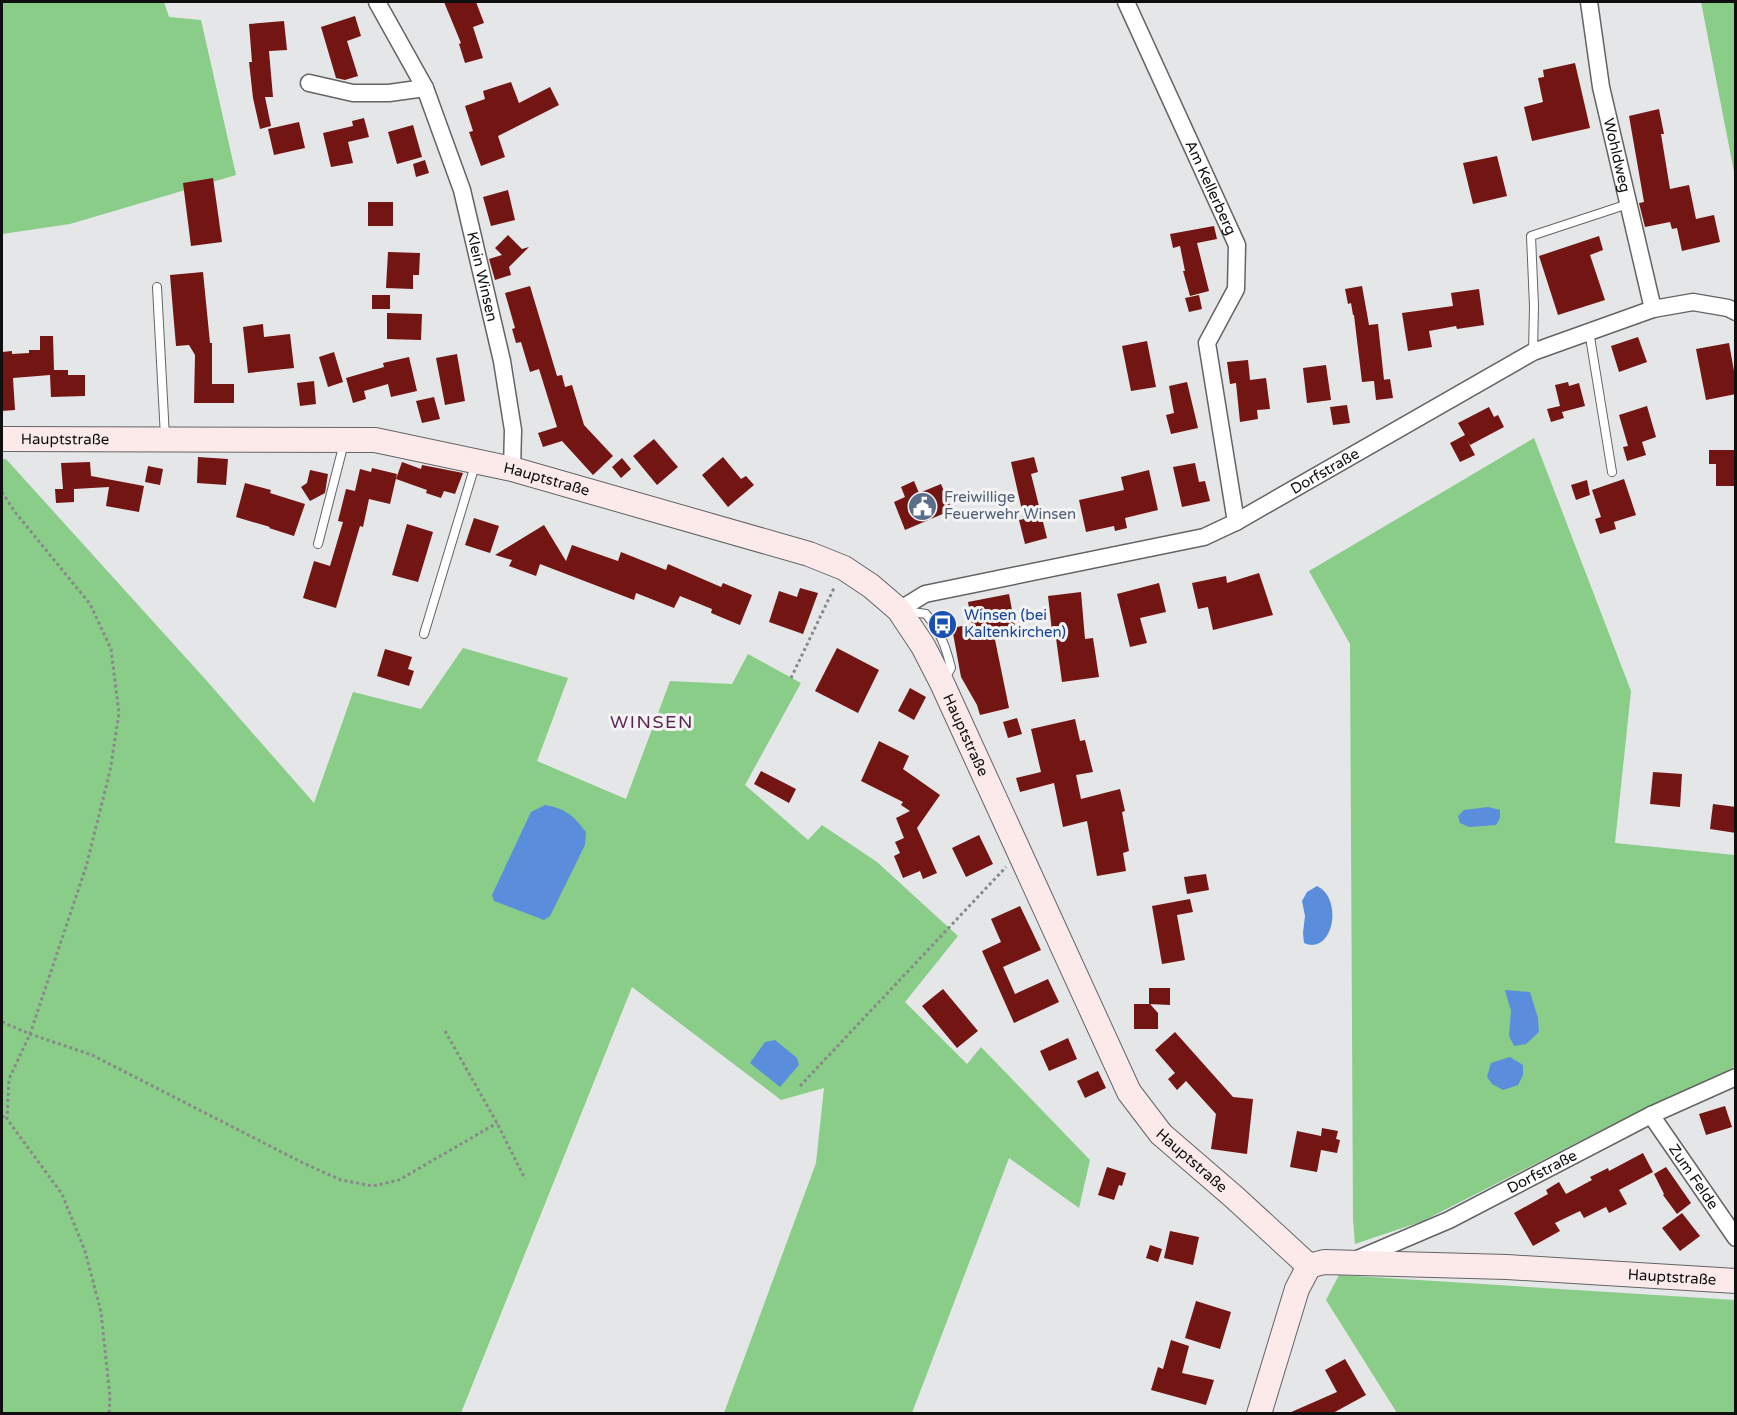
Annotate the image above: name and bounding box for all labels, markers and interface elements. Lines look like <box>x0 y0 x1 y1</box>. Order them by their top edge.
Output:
street label: Wohldweg <box>1600 116 1634 194</box>
street label: Am Kellerberg <box>1181 137 1240 238</box>
street label: Klein Winsen <box>463 230 501 323</box>
street label: Hauptstraße <box>21 430 109 448</box>
street label: Dorfstraße <box>1287 444 1362 498</box>
street label: Hauptstraße <box>502 458 592 500</box>
place label: Freiwillige Feuerwehr Winsen <box>944 488 1076 523</box>
public building icon: Freiwillige Feuerwehr Winsen <box>907 490 939 522</box>
place label: Winsen (bei Kaltenkirchen) <box>964 606 1066 641</box>
bus stop icon: Winsen (bei Kaltenkirchen) <box>927 608 959 640</box>
street label: Hauptstraße <box>939 691 992 779</box>
district label: WINSEN <box>610 711 694 733</box>
street label: Hauptstraße <box>1152 1125 1231 1196</box>
street label: Zum Felde <box>1665 1141 1722 1213</box>
street label: Dorfstraße <box>1504 1146 1580 1197</box>
street label: Hauptstraße <box>1627 1265 1717 1289</box>

